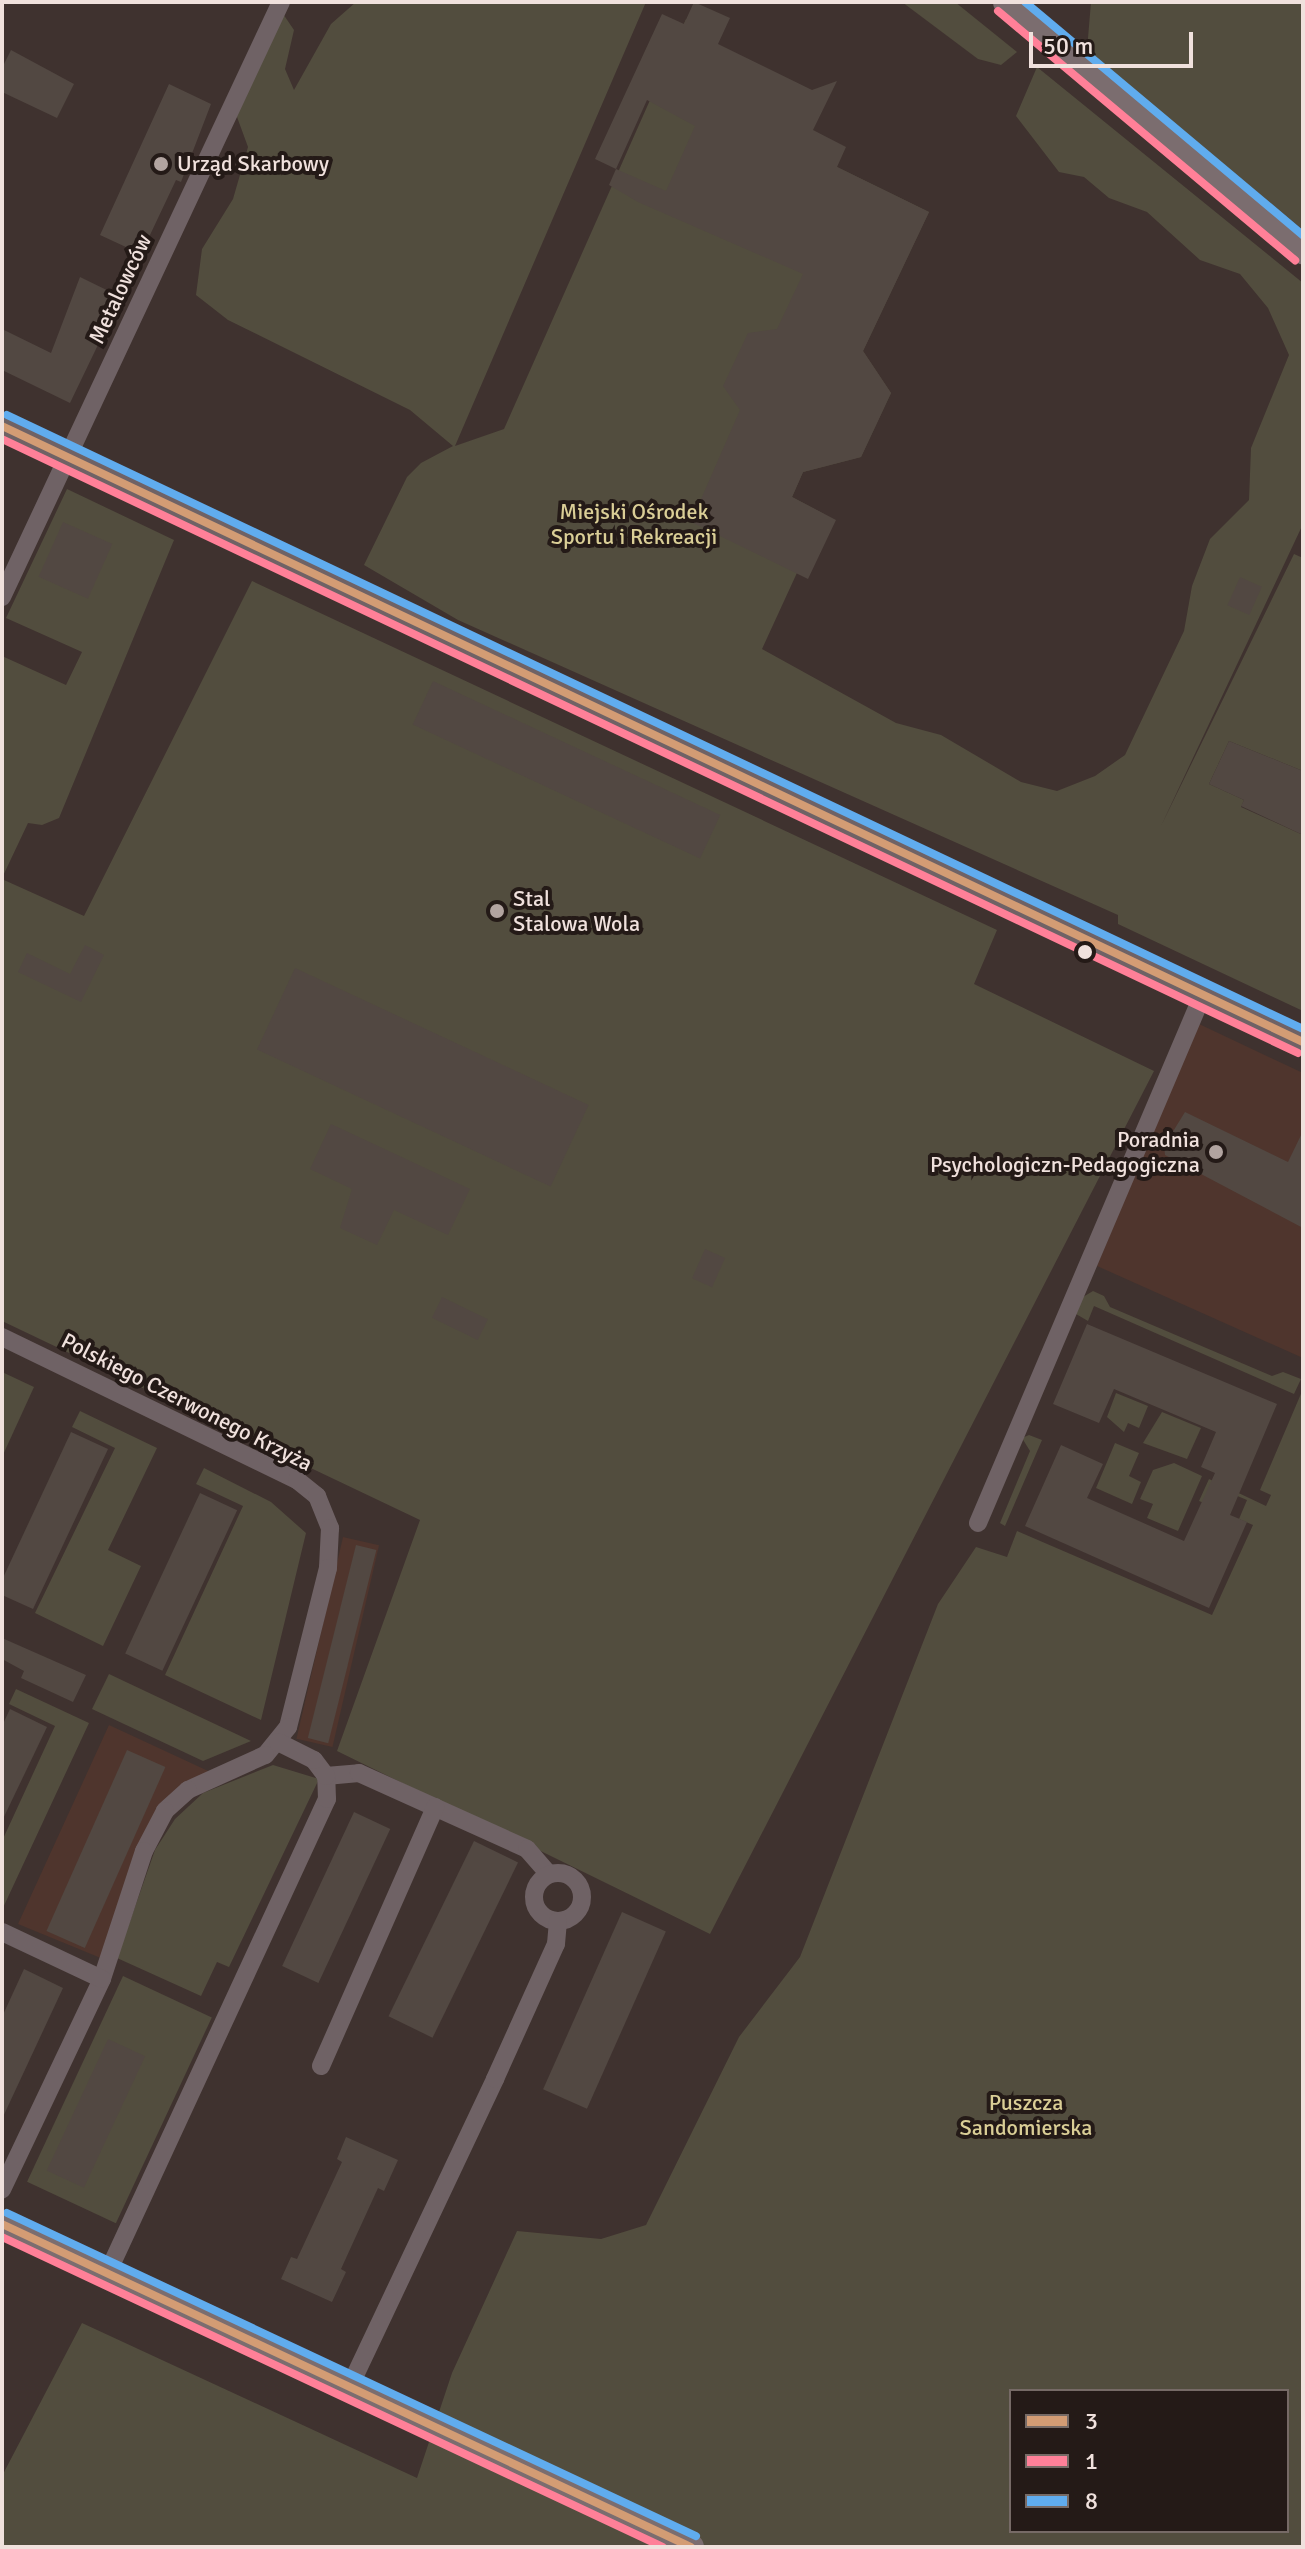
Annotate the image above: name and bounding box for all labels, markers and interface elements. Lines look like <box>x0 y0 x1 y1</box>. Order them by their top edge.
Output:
scale bar <box>1033 16 1197 66</box>
text: 50 m <box>1043 31 1093 61</box>
place label: Urząd Skarbowy <box>177 151 329 177</box>
marker: Urząd Skarbowy <box>152 155 170 173</box>
street label: Metalowców <box>83 230 157 348</box>
park label: Miejski Ośrodek Sportu i Rekreacji <box>551 498 717 550</box>
place label: Stal Stalowa Wola <box>513 885 640 936</box>
marker: Stal Stalowa Wola <box>488 902 506 920</box>
unlabelled marker <box>1077 944 1093 960</box>
place label: Poradnia Psychologiczn-Pedagogiczna <box>930 1126 1200 1178</box>
marker: Poradnia Psychologiczn-Pedagogiczna <box>1207 1143 1225 1161</box>
street label: Polskiego Czerwonego Krzyża <box>57 1327 317 1477</box>
park label: Puszcza Sandomierska <box>960 2089 1092 2140</box>
legend <box>1009 2389 1289 2533</box>
text: 3 <box>1085 2406 1098 2436</box>
text: 1 <box>1085 2446 1098 2476</box>
text: 8 <box>1085 2486 1098 2516</box>

